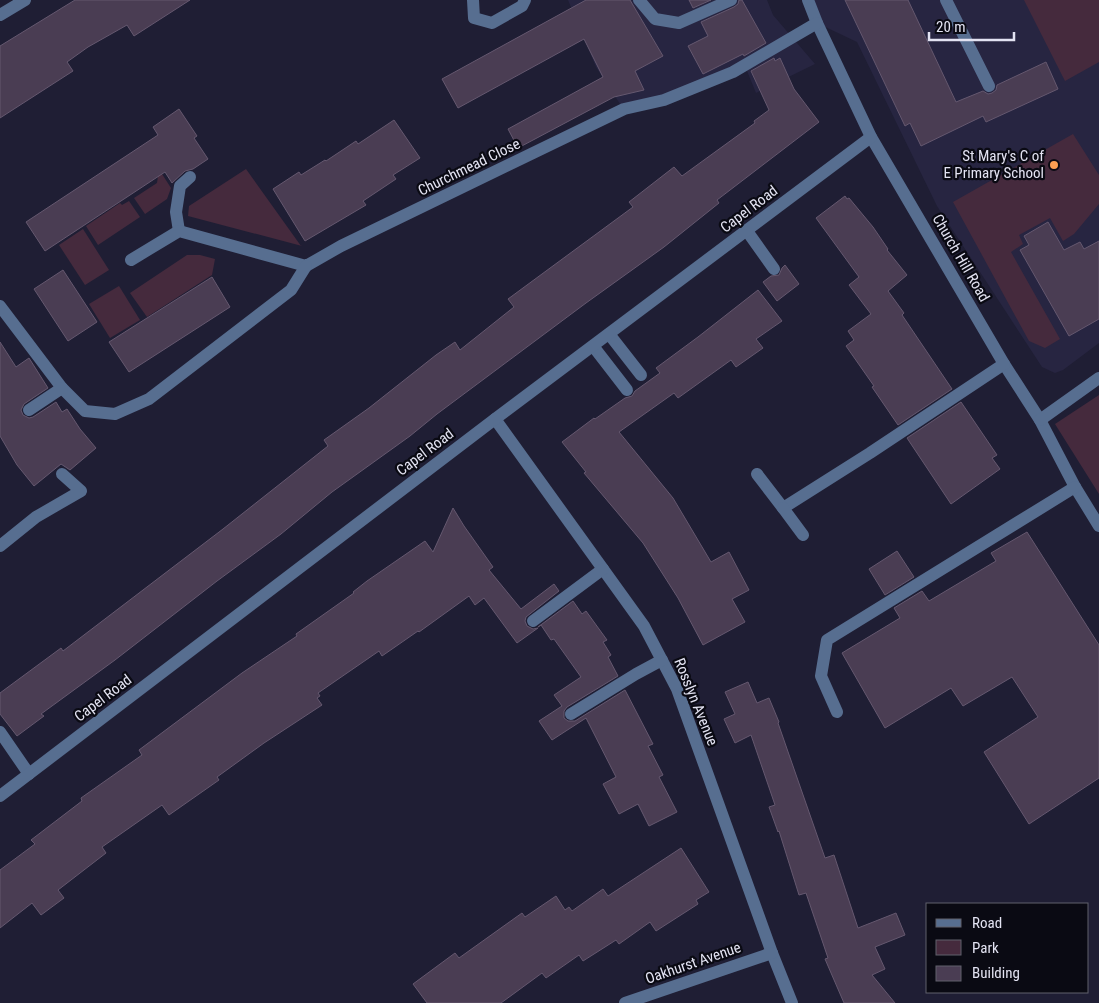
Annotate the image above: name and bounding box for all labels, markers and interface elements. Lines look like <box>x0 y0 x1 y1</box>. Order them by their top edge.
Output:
scale bar <box>929 10 1014 42</box>
text: 20 m <box>936 18 966 36</box>
street label: Churchmead Close <box>415 135 523 199</box>
place label: St Mary's C of E Primary School <box>943 147 1044 182</box>
marker: St Mary's C of E Primary School <box>1048 159 1060 171</box>
street label: Capel Road <box>717 182 781 236</box>
street label: Church Hill Road <box>929 211 993 305</box>
street label: Capel Road <box>393 425 457 479</box>
street label: Rosslyn Avenue <box>670 656 722 748</box>
street label: Capel Road <box>71 671 135 725</box>
legend <box>926 903 1089 993</box>
text: Road <box>972 914 1002 932</box>
street label: Oakhurst Avenue <box>643 938 743 988</box>
text: Park <box>972 939 999 957</box>
text: Building <box>972 964 1020 982</box>

